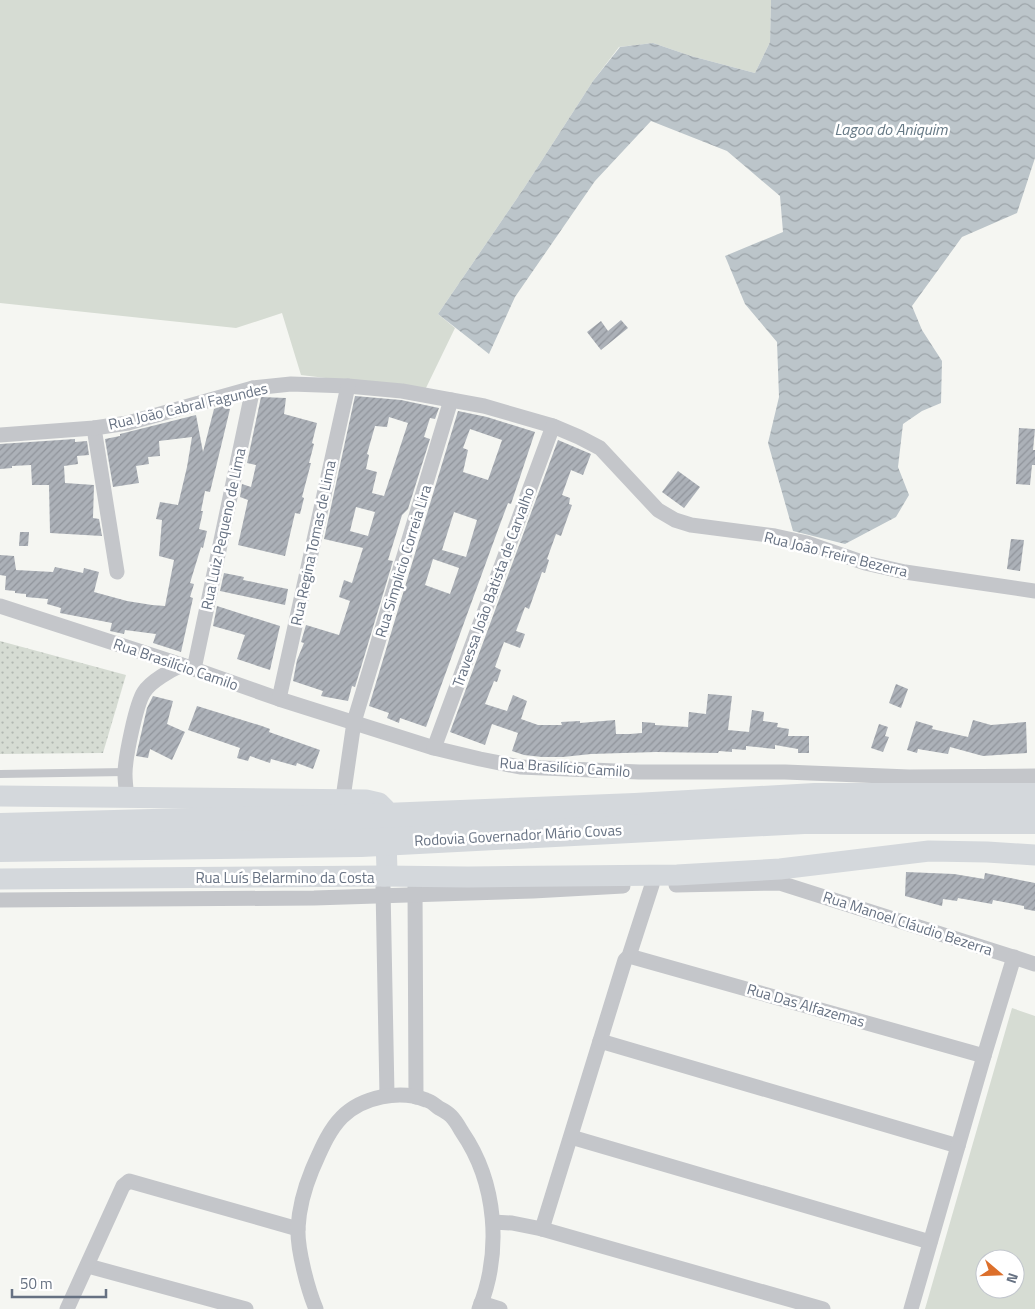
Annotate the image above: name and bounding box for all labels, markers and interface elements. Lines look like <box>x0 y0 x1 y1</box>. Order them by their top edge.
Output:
water label: Lagoa do Aniquim <box>835 117 948 141</box>
street label: Rua João Cabral Fagundes <box>106 376 270 436</box>
street label: Rua Luiz Pequeno de Lima <box>195 445 251 612</box>
street label: Rua Regina Tomas de Lima <box>284 458 342 628</box>
street label: Rua Simplicio Correia Lira <box>369 481 437 640</box>
street label: Travessa João Batista de Carvalho <box>446 484 540 690</box>
street label: Rua João Freire Bezerra <box>762 525 911 583</box>
street label: Rua Brasilício Camilo <box>110 632 242 696</box>
street label: Rua Brasilício Camilo <box>499 751 631 783</box>
street label: Rodovia Governador Mário Covas <box>414 818 622 852</box>
street label: Rua Luís Belarmino da Costa <box>195 866 375 889</box>
street label: Rua Manoel Cláudio Bezerra <box>820 885 996 961</box>
street label: Rua Das Alfazemas <box>744 977 868 1033</box>
north arrow <box>975 1249 1025 1299</box>
scale bar <box>12 1266 106 1298</box>
text: N <box>1001 1270 1024 1286</box>
text: 50 m <box>20 1272 53 1295</box>

